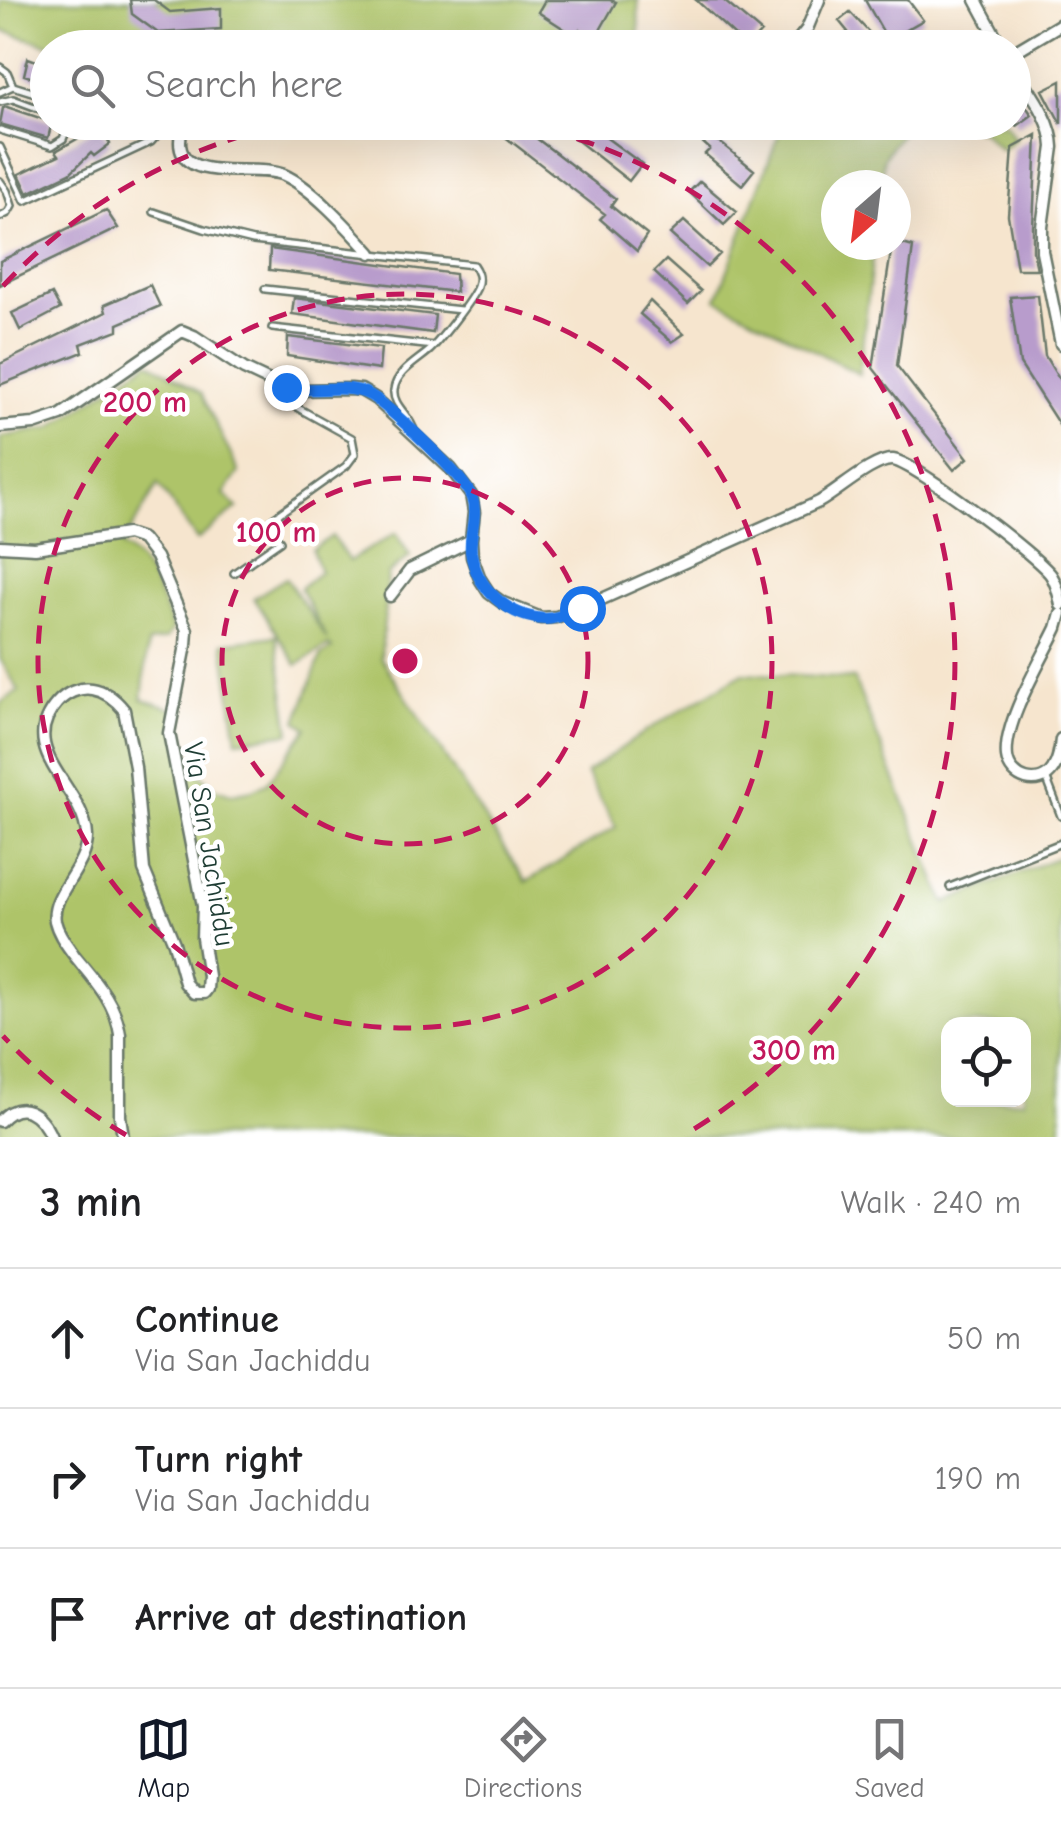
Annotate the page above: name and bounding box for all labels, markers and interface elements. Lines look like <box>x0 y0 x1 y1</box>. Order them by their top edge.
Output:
search box <box>30 30 1031 140</box>
icon: search <box>65 58 120 113</box>
text: Search here <box>145 63 343 107</box>
north arrow <box>821 170 911 260</box>
route end <box>264 365 310 411</box>
text: 200 m <box>103 385 187 420</box>
text: 100 m <box>236 515 316 550</box>
route start <box>560 586 606 632</box>
centre of rings <box>387 643 423 679</box>
street label: Via San Jachiddu <box>177 740 241 948</box>
map controls <box>941 1017 1031 1107</box>
button: locate <box>941 1017 1031 1107</box>
text: 300 m <box>752 1033 836 1068</box>
text: 3 min <box>40 1178 142 1227</box>
text: Walk · 240 m <box>841 1184 1021 1221</box>
text: Continue <box>135 1298 279 1342</box>
icon: ahead <box>40 1311 95 1366</box>
text: 50 m <box>947 1320 1021 1357</box>
text: Via San Jachiddu <box>135 1342 370 1379</box>
text: Turn right <box>135 1438 302 1482</box>
icon: right <box>40 1451 95 1506</box>
text: 190 m <box>935 1460 1021 1497</box>
text: Via San Jachiddu <box>135 1482 370 1519</box>
icon: arrive <box>40 1591 95 1646</box>
text: Arrive at destination <box>135 1596 467 1640</box>
tab: Map <box>136 1712 191 1804</box>
tab: Directions <box>464 1712 582 1804</box>
tab: Saved <box>855 1712 925 1804</box>

